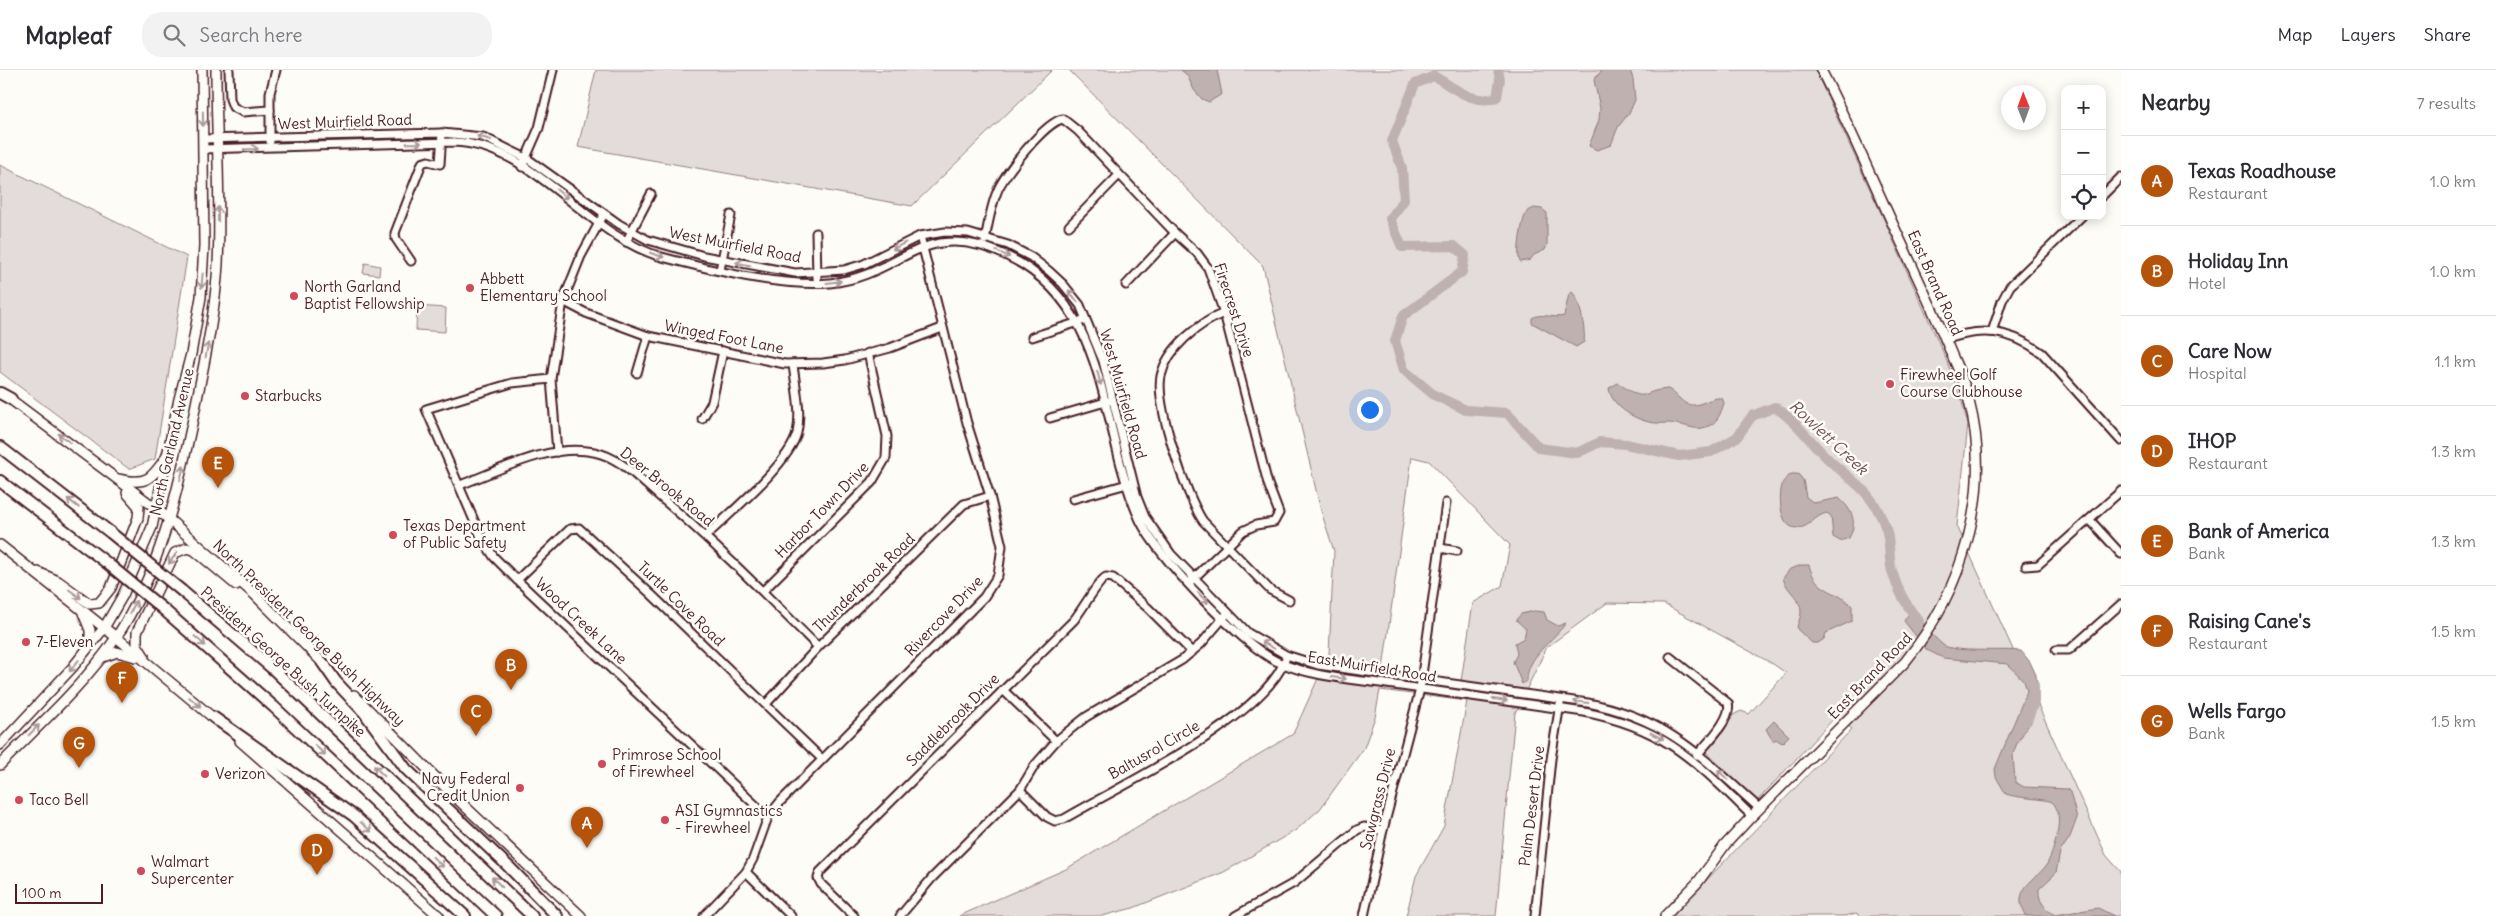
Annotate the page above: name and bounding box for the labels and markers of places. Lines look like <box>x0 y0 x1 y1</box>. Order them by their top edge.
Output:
place label: Abbett Elementary School <box>480 269 607 305</box>
place label: North Garland Baptist Fellowship <box>304 277 425 313</box>
marker: Abbett Elementary School <box>464 282 476 294</box>
marker: North Garland Baptist Fellowship <box>288 290 300 302</box>
place label: Firewheel Golf Course Clubhouse <box>1900 365 2023 401</box>
marker: Firewheel Golf Course Clubhouse <box>1884 378 1896 390</box>
place label: Starbucks <box>255 386 322 405</box>
marker: Starbucks <box>239 390 251 402</box>
pin: E <box>202 447 234 488</box>
place label: Texas Department of Public Safety <box>403 516 526 552</box>
marker: Texas Department of Public Safety <box>387 529 399 541</box>
place label: 7-Eleven <box>36 632 94 651</box>
marker: 7-Eleven <box>20 636 32 648</box>
pin: B <box>495 649 527 690</box>
pin: F <box>106 662 138 703</box>
pin: C <box>460 695 492 736</box>
pin: G <box>63 727 95 768</box>
place label: Primrose School of Firewheel <box>612 745 721 781</box>
marker: Primrose School of Firewheel <box>596 758 608 770</box>
place label: Verizon <box>215 764 266 783</box>
marker: Verizon <box>199 768 211 780</box>
place label: Navy Federal Credit Union <box>421 769 510 805</box>
marker: Navy Federal Credit Union <box>514 782 526 794</box>
place label: Taco Bell <box>29 790 89 809</box>
marker: Taco Bell <box>13 794 25 806</box>
place label: ASI Gymnastics - Firewheel <box>675 801 783 837</box>
pin: A <box>571 807 603 848</box>
marker: ASI Gymnastics - Firewheel <box>659 814 671 826</box>
pin: D <box>301 834 333 875</box>
place label: Walmart Supercenter <box>151 852 234 888</box>
marker: Walmart Supercenter <box>135 865 147 877</box>

